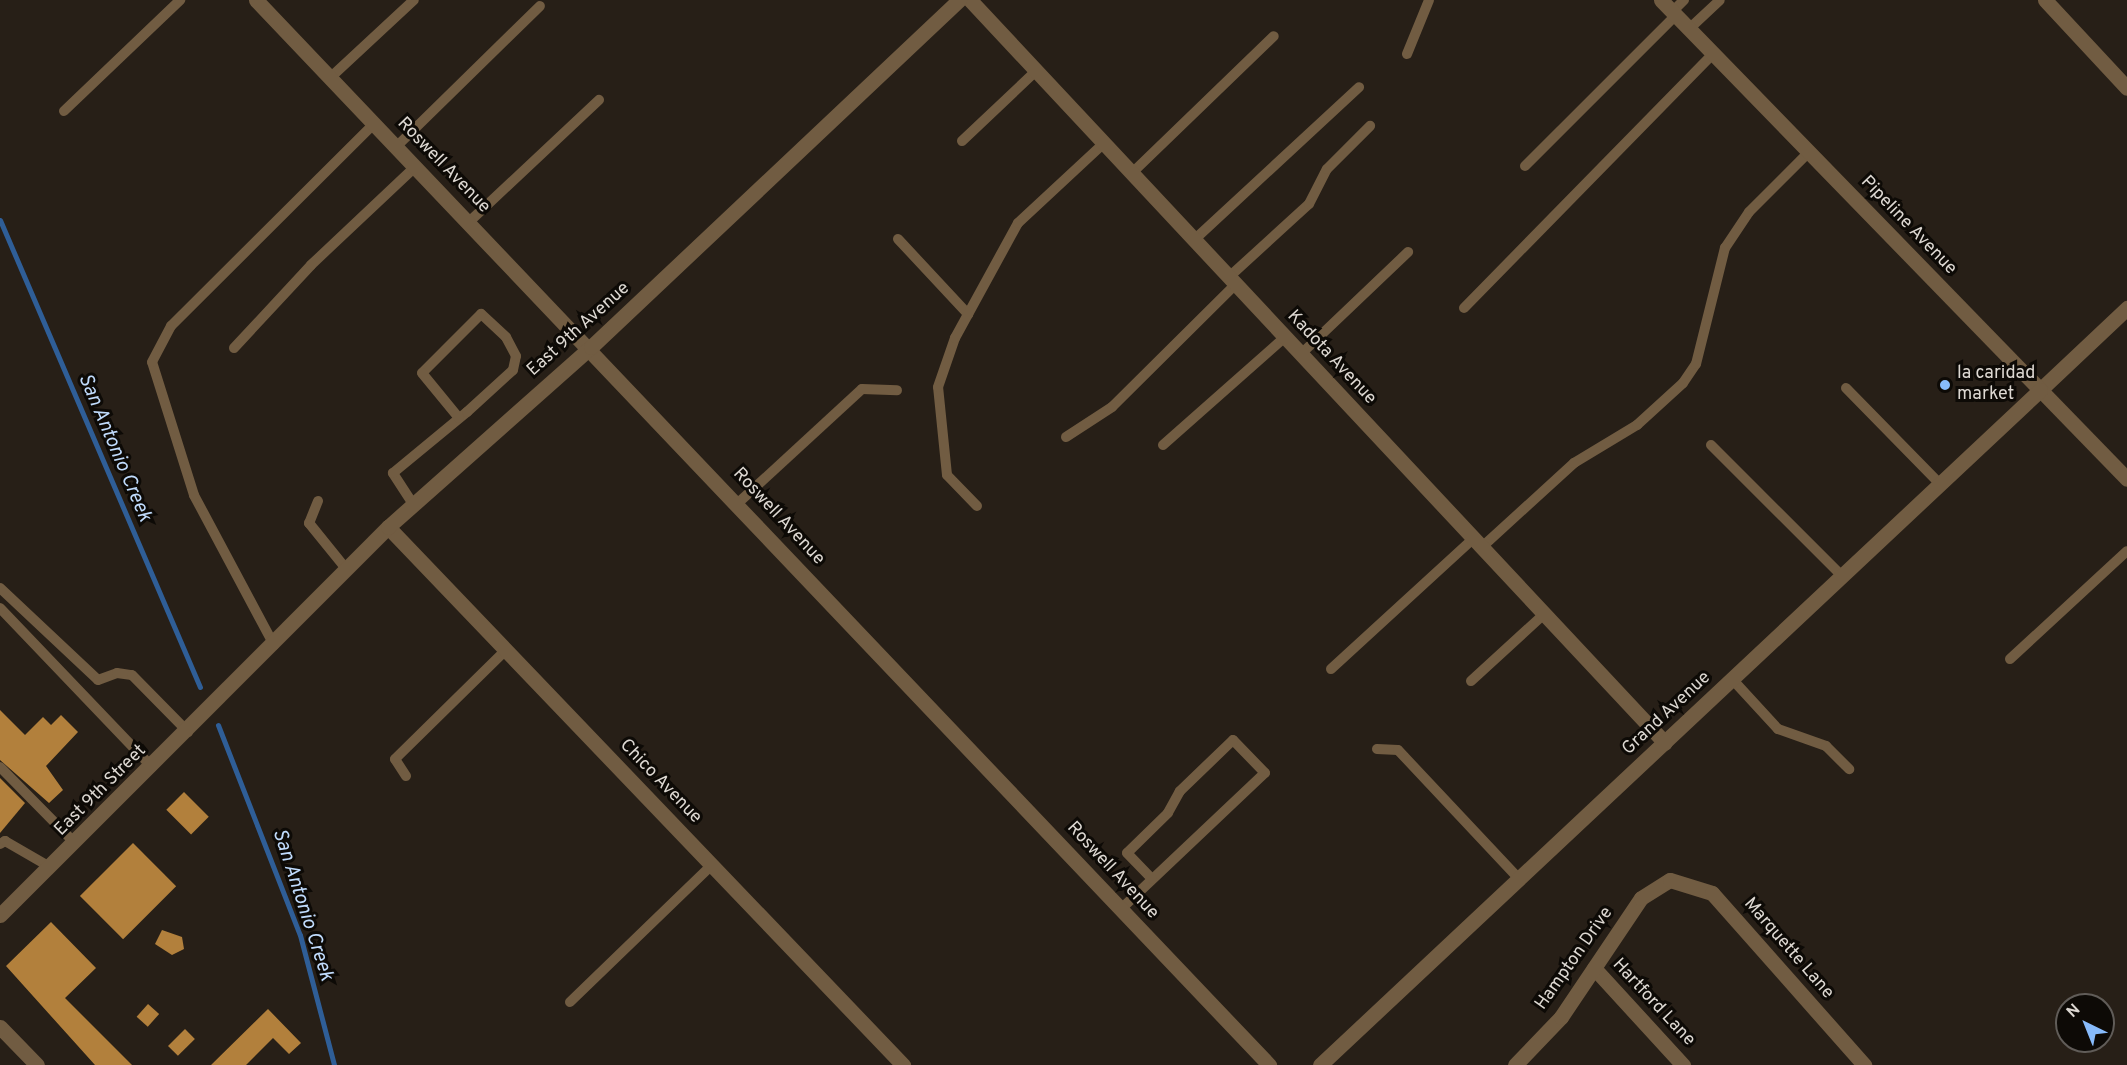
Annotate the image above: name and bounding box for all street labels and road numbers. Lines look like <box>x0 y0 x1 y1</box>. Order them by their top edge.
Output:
street label: Roswell Avenue <box>392 113 494 219</box>
street label: Pipeline Avenue <box>1855 172 1961 280</box>
street label: East 9th Avenue <box>523 278 635 382</box>
street label: Kadota Avenue <box>1282 306 1380 410</box>
street label: Roswell Avenue <box>727 464 829 570</box>
street label: Grand Avenue <box>1618 667 1716 761</box>
street label: Chico Avenue <box>614 735 706 829</box>
street label: East 9th Street <box>51 741 151 841</box>
street label: Roswell Avenue <box>1061 818 1163 924</box>
street label: Marquette Lane <box>1738 894 1838 1004</box>
street label: Hampton Drive <box>1532 903 1618 1015</box>
street label: Hartford Lane <box>1607 955 1699 1051</box>

